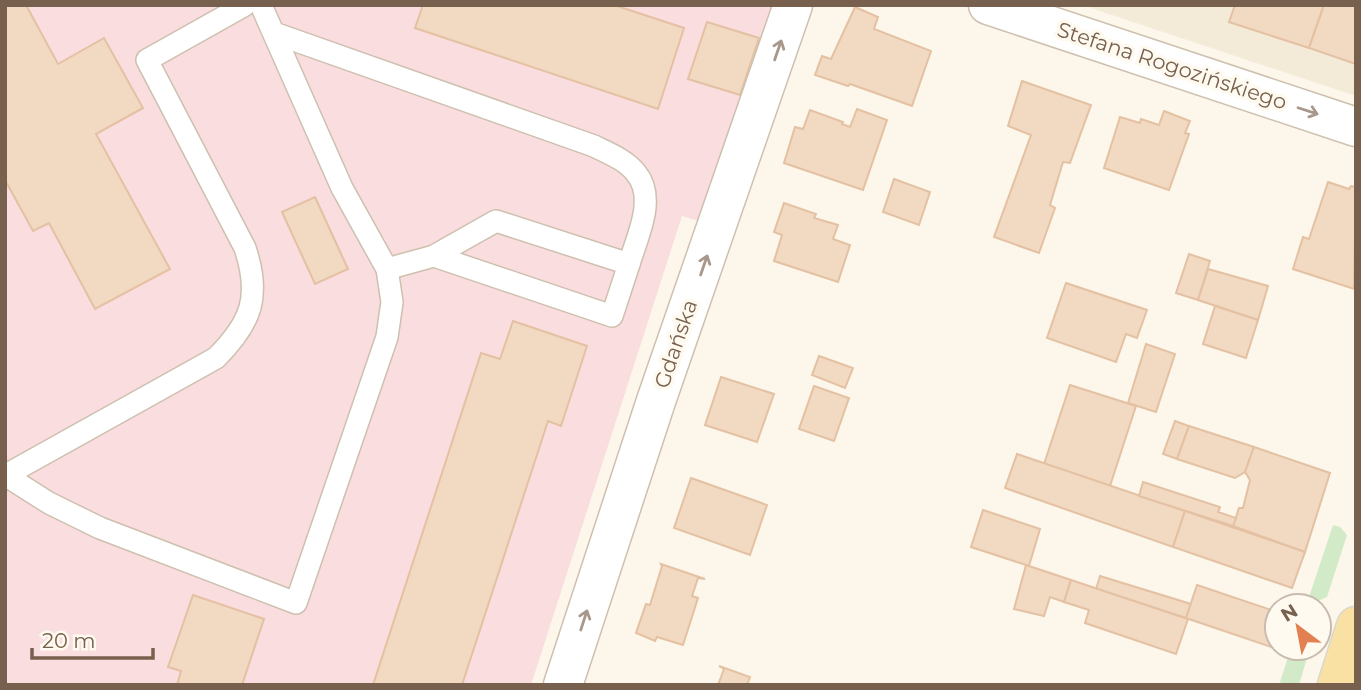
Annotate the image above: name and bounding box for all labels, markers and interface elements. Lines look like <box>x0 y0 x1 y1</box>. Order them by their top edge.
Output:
street label: Stefana Rogozińskiego <box>1054 17 1290 115</box>
one-way arrow <box>772 39 785 61</box>
one-way arrow <box>1297 106 1319 118</box>
one-way arrow <box>699 255 711 277</box>
street label: Gdańska <box>649 296 702 391</box>
north arrow <box>1263 592 1333 662</box>
text: N <box>1277 599 1302 627</box>
one-way arrow <box>578 609 591 631</box>
scale bar <box>32 616 152 660</box>
text: 20 m <box>42 628 96 653</box>

